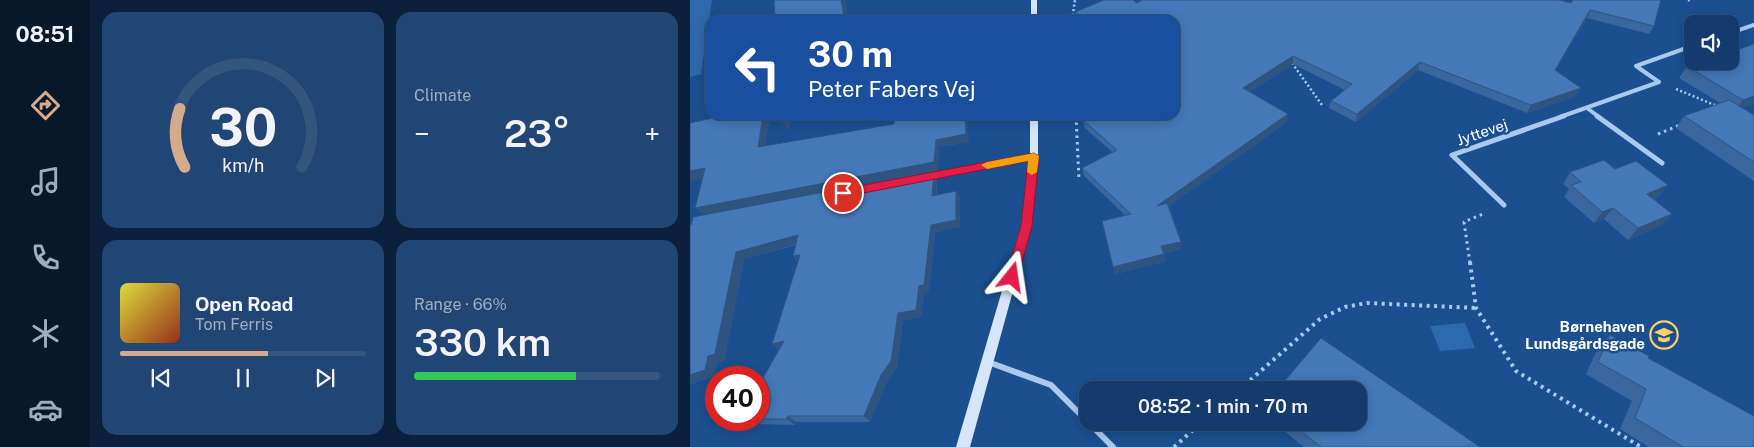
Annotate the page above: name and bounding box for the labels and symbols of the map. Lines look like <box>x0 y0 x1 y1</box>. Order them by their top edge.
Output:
street label: Jyttevej <box>1454 115 1510 149</box>
pin <box>822 172 864 214</box>
position arrow <box>985 250 1037 302</box>
place label: Børnehaven Lundsgårdsgade <box>1525 318 1645 352</box>
school or university icon: Børnehaven Lundsgårdsgade <box>1649 320 1679 350</box>
speed limit sign: 40 <box>705 366 770 431</box>

